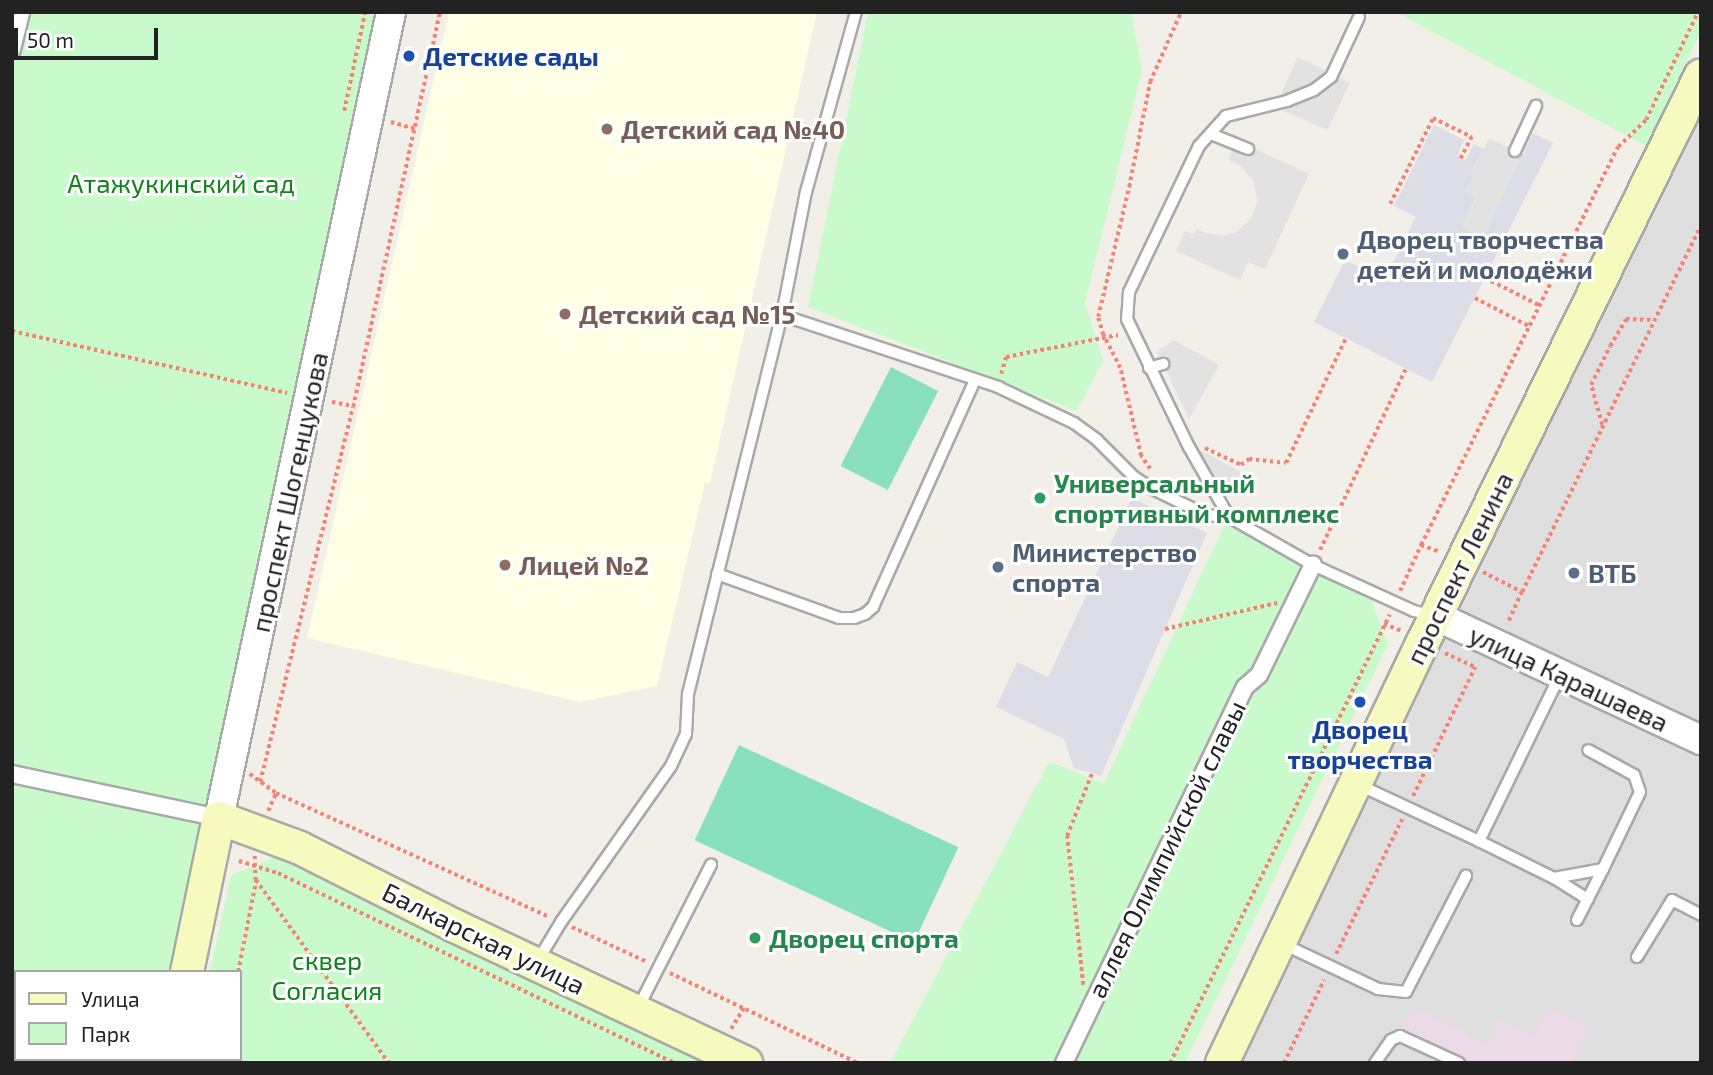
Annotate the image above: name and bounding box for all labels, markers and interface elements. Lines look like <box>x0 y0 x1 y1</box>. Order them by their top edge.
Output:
scale bar <box>18 14 161 58</box>
text: 50 m <box>27 27 74 52</box>
place label: Детские сады <box>423 40 599 72</box>
marker: Детские сады <box>401 48 417 64</box>
place label: Детский сад №40 <box>621 113 845 145</box>
marker: Детский сад №40 <box>599 121 615 137</box>
park label: Атажукинский сад <box>67 167 295 199</box>
place label: Дворец творчества детей и молодёжи <box>1357 223 1604 284</box>
marker: Дворец творчества детей и молодёжи <box>1335 246 1351 262</box>
place label: Детский сад №15 <box>579 298 796 330</box>
marker: Детский сад №15 <box>557 306 573 322</box>
street label: проспект Шогенцукова <box>244 349 334 635</box>
place label: Универсальный спортивный комплекс <box>1054 467 1339 528</box>
street label: проспект Ленина <box>1399 467 1519 669</box>
marker: Универсальный спортивный комплекс <box>1032 490 1048 506</box>
place label: Министерство спорта <box>1012 536 1197 598</box>
place label: Лицей №2 <box>519 549 649 581</box>
marker: Лицей №2 <box>497 557 513 573</box>
place label: ВТБ <box>1588 557 1636 589</box>
marker: Министерство спорта <box>990 559 1006 575</box>
marker: ВТБ <box>1566 565 1582 581</box>
street label: улица Карашаева <box>1465 618 1673 738</box>
marker: Дворец творчества <box>1352 694 1368 710</box>
street label: аллея Олимпийской славы <box>1080 695 1252 1003</box>
place label: Дворец творчества <box>1287 713 1433 774</box>
street label: Балкарская улица <box>378 875 590 1001</box>
place label: Дворец спорта <box>769 922 959 954</box>
marker: Дворец спорта <box>747 930 763 946</box>
park label: сквер Согласия <box>272 944 382 1006</box>
legend <box>14 970 242 1061</box>
text: Улица <box>81 986 140 1011</box>
text: Парк <box>81 1021 130 1046</box>

